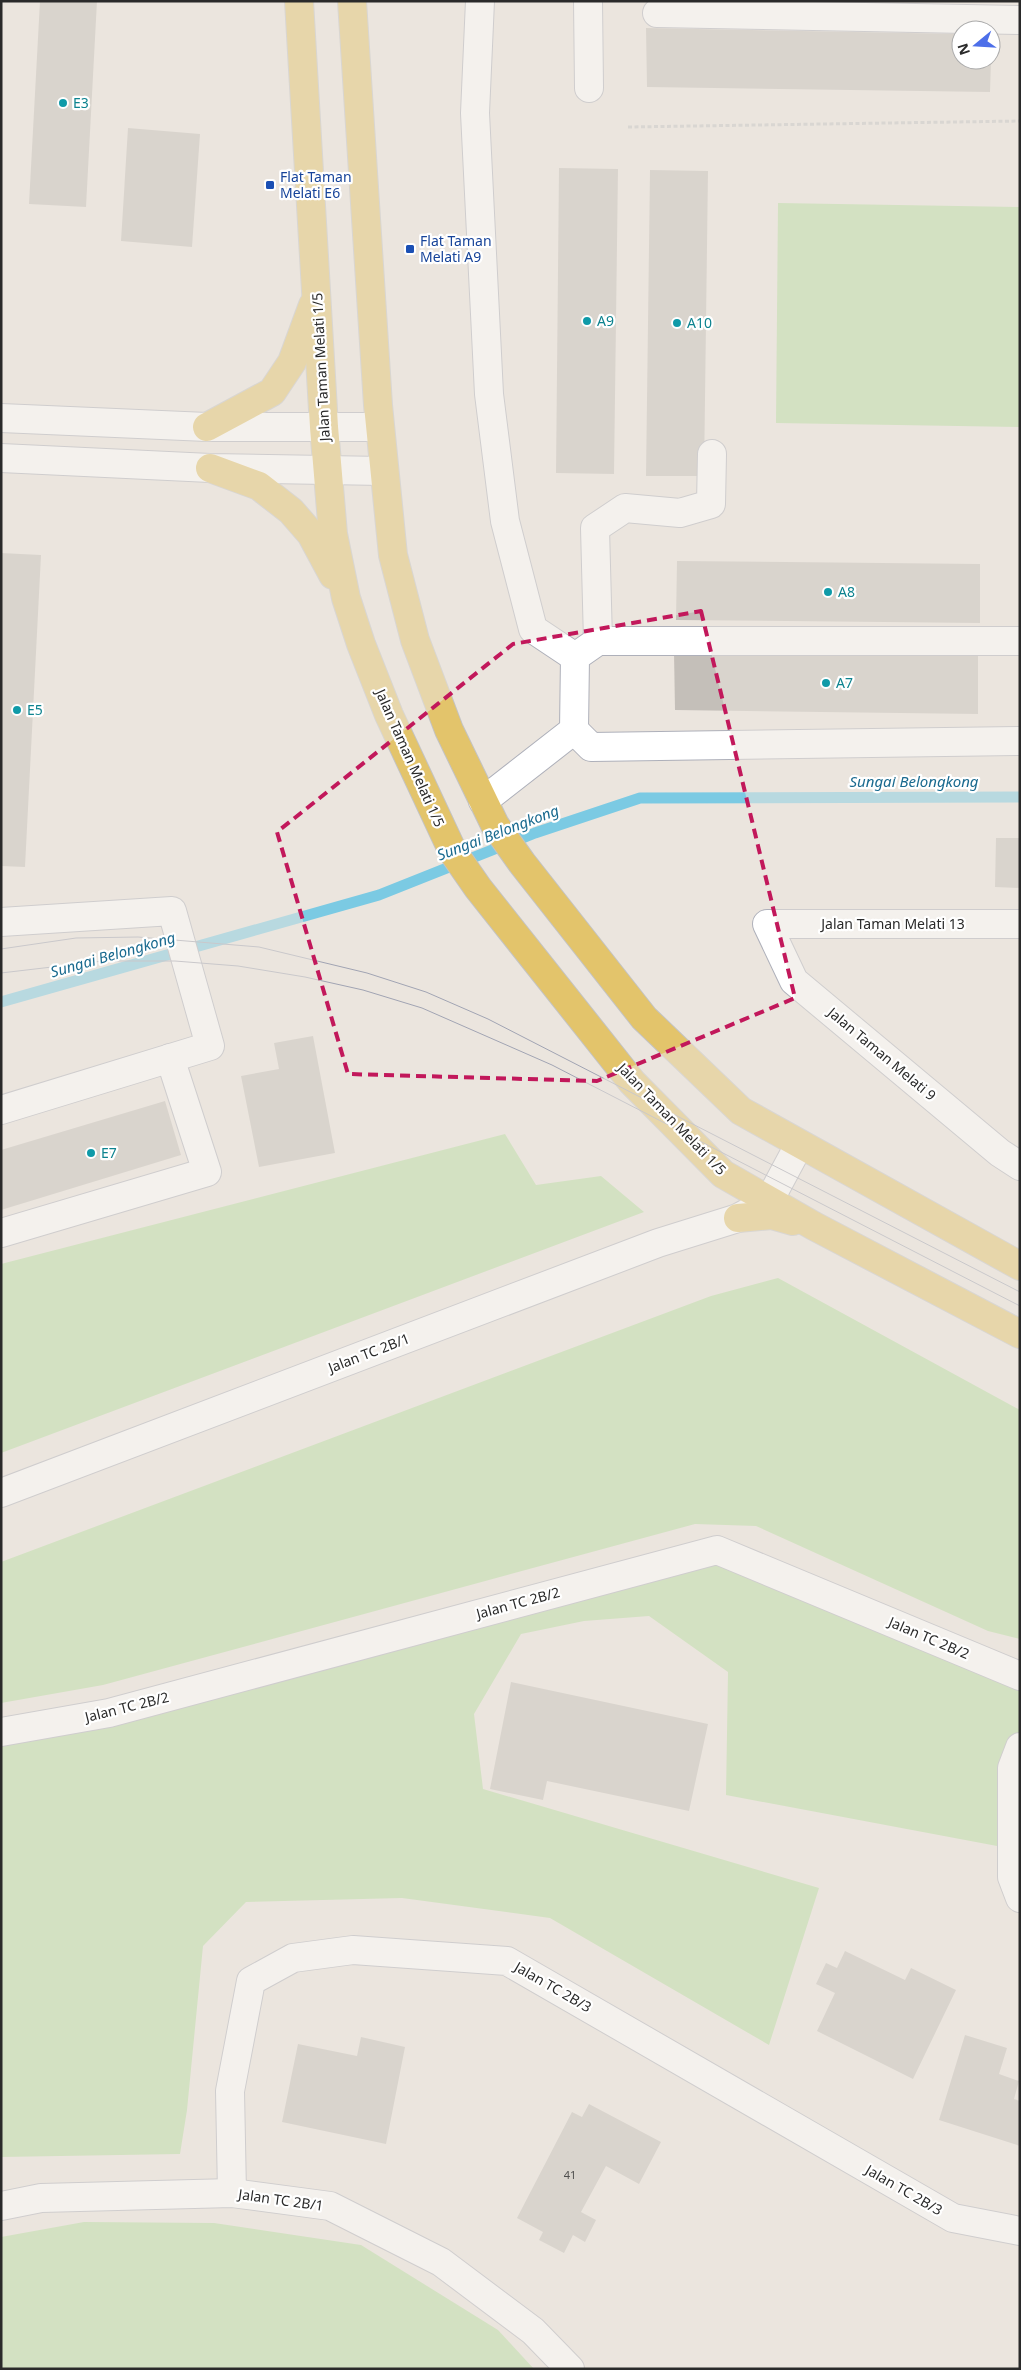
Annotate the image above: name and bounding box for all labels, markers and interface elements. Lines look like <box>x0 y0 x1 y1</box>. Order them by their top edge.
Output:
north arrow <box>951 20 1001 70</box>
text: N <box>952 41 974 58</box>
place label: E3 <box>73 93 89 112</box>
marker: E3 <box>57 97 69 109</box>
place label: Flat Taman Melati E6 <box>280 167 352 202</box>
marker: Flat Taman Melati E6 <box>264 179 276 191</box>
place label: Flat Taman Melati A9 <box>420 231 492 266</box>
marker: Flat Taman Melati A9 <box>404 243 416 255</box>
street label: Jalan Taman Melati 1/5 <box>307 292 334 444</box>
place label: A9 <box>597 311 614 330</box>
place label: A10 <box>687 313 712 332</box>
marker: A9 <box>581 315 593 327</box>
marker: A10 <box>671 317 683 329</box>
place label: A8 <box>838 582 855 601</box>
marker: A8 <box>822 586 834 598</box>
place label: A7 <box>836 673 853 692</box>
marker: A7 <box>820 677 832 689</box>
street label: Jalan Taman Melati 1/5 <box>371 684 449 830</box>
place label: E5 <box>27 700 43 719</box>
marker: E5 <box>11 704 23 716</box>
water label: Sungai Belongkong <box>849 771 979 791</box>
water label: Sungai Belongkong <box>434 799 562 865</box>
street label: Jalan Taman Melati 13 <box>819 914 965 933</box>
water label: Sungai Belongkong <box>48 927 178 981</box>
street label: Jalan Taman Melati 9 <box>823 1001 940 1104</box>
street label: Jalan Taman Melati 1/5 <box>612 1057 731 1179</box>
place label: E7 <box>101 1143 117 1162</box>
marker: E7 <box>85 1147 97 1159</box>
street label: Jalan TC 2B/1 <box>324 1328 412 1377</box>
street label: Jalan TC 2B/2 <box>472 1582 562 1623</box>
street label: Jalan TC 2B/2 <box>884 1611 972 1663</box>
street label: Jalan TC 2B/2 <box>81 1687 171 1727</box>
street label: Jalan TC 2B/3 <box>510 1956 595 2016</box>
street label: Jalan TC 2B/3 <box>861 2159 946 2219</box>
house number: 41 <box>564 2167 576 2182</box>
street label: Jalan TC 2B/1 <box>235 2184 325 2215</box>

